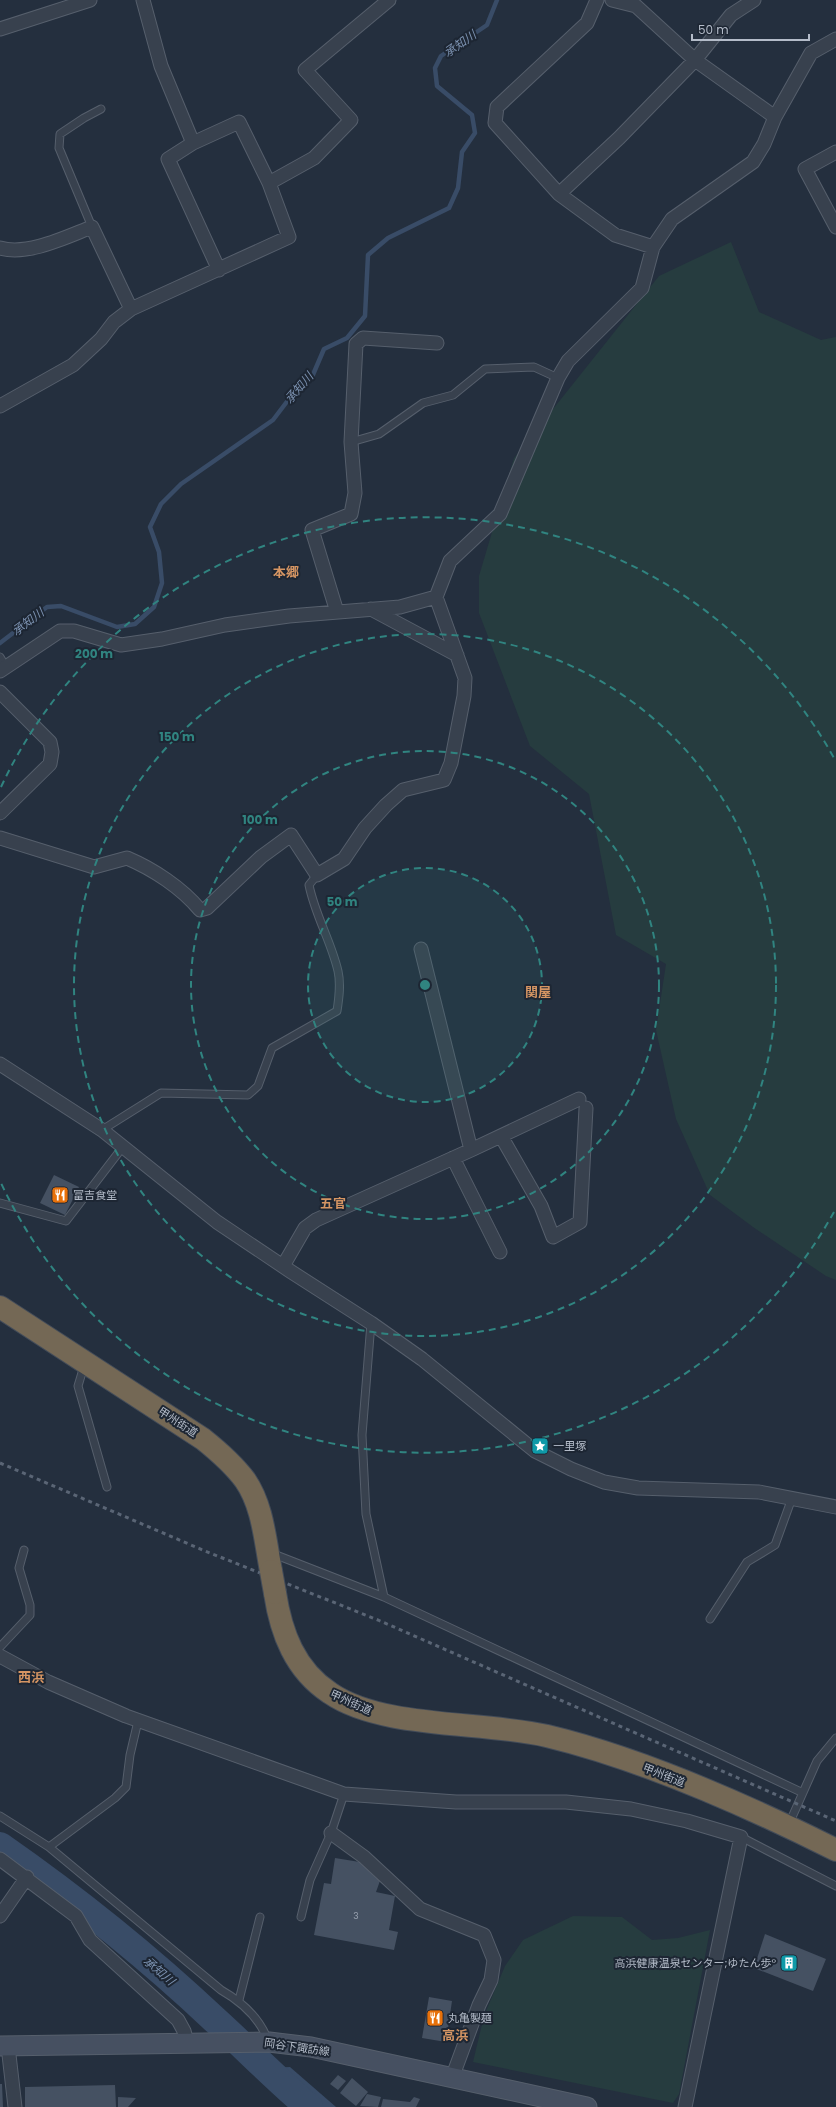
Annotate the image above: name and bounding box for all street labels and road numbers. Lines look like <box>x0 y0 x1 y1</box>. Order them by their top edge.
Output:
street label: 甲州街道 <box>155 1403 201 1441</box>
street label: 甲州街道 <box>328 1686 374 1718</box>
street label: 甲州街道 <box>641 1760 687 1790</box>
street label: 岡谷下諏訪線 <box>263 2034 331 2060</box>

